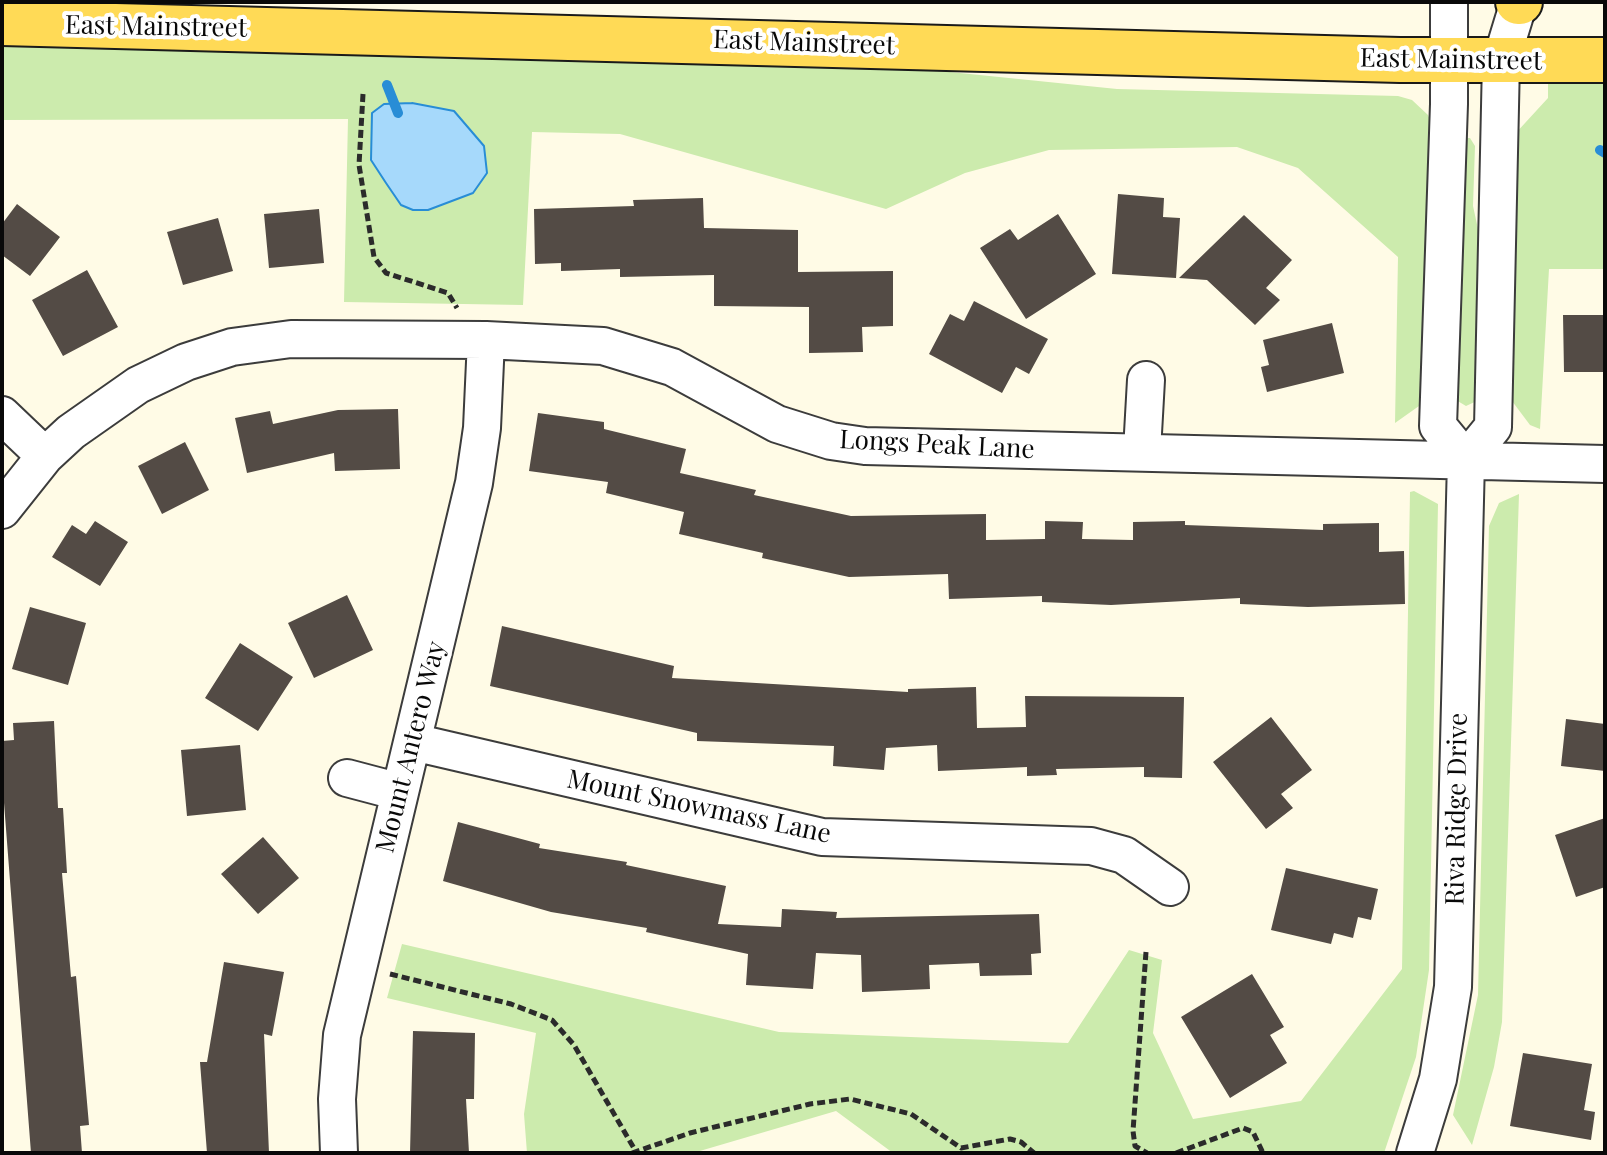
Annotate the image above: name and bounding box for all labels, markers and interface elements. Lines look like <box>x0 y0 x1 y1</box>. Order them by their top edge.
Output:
street label: East Mainstreet <box>65 10 247 44</box>
street label: East Mainstreet <box>712 24 896 62</box>
street label: East Mainstreet <box>1360 43 1542 77</box>
street label: Longs Peak Lane <box>839 424 1035 466</box>
street label: Mount Antero Way <box>370 638 452 856</box>
street label: Riva Ridge Drive <box>1440 712 1474 906</box>
street label: Mount Snowmass Lane <box>564 764 834 850</box>

